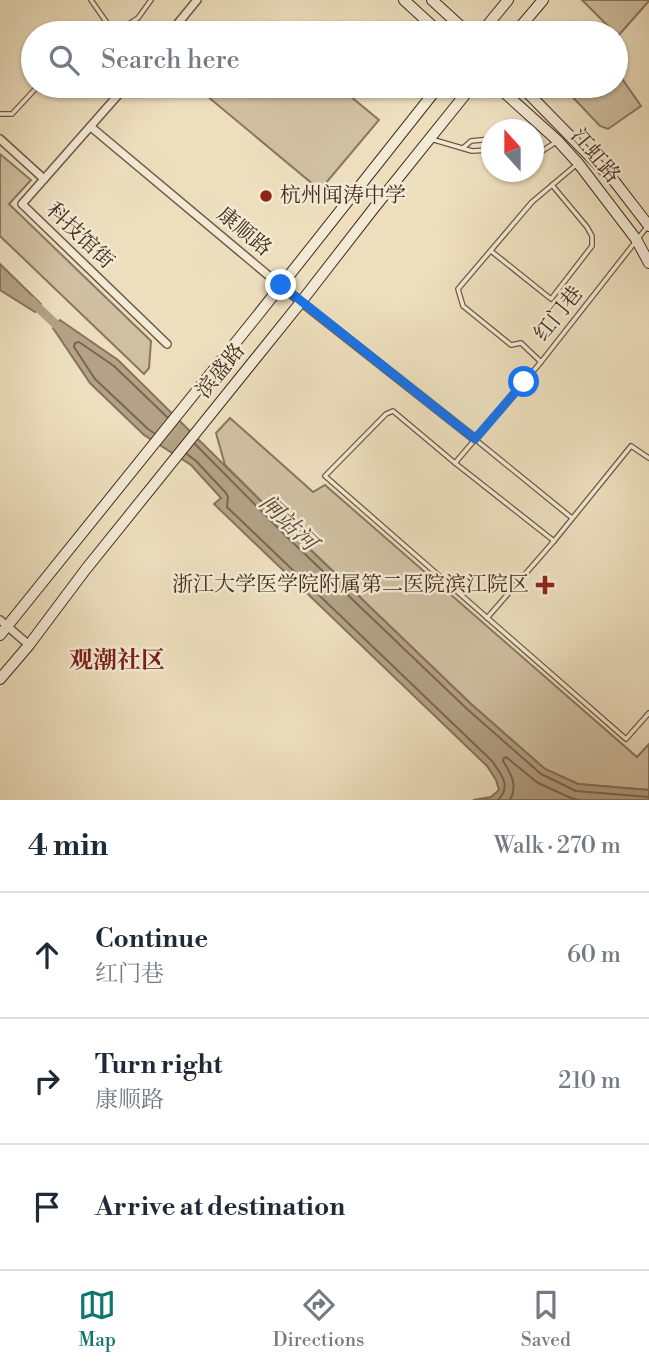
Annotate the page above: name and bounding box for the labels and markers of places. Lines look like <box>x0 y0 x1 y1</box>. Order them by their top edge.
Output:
place label: 杭州闻涛中学 <box>280 183 406 209</box>
marker: 杭州闻涛中学 <box>258 188 274 204</box>
place label: 浙江大学医学院附属第二医院滨江院区 <box>172 572 529 598</box>
marker: 浙江大学医学院附属第二医院滨江院区 <box>535 575 555 595</box>

